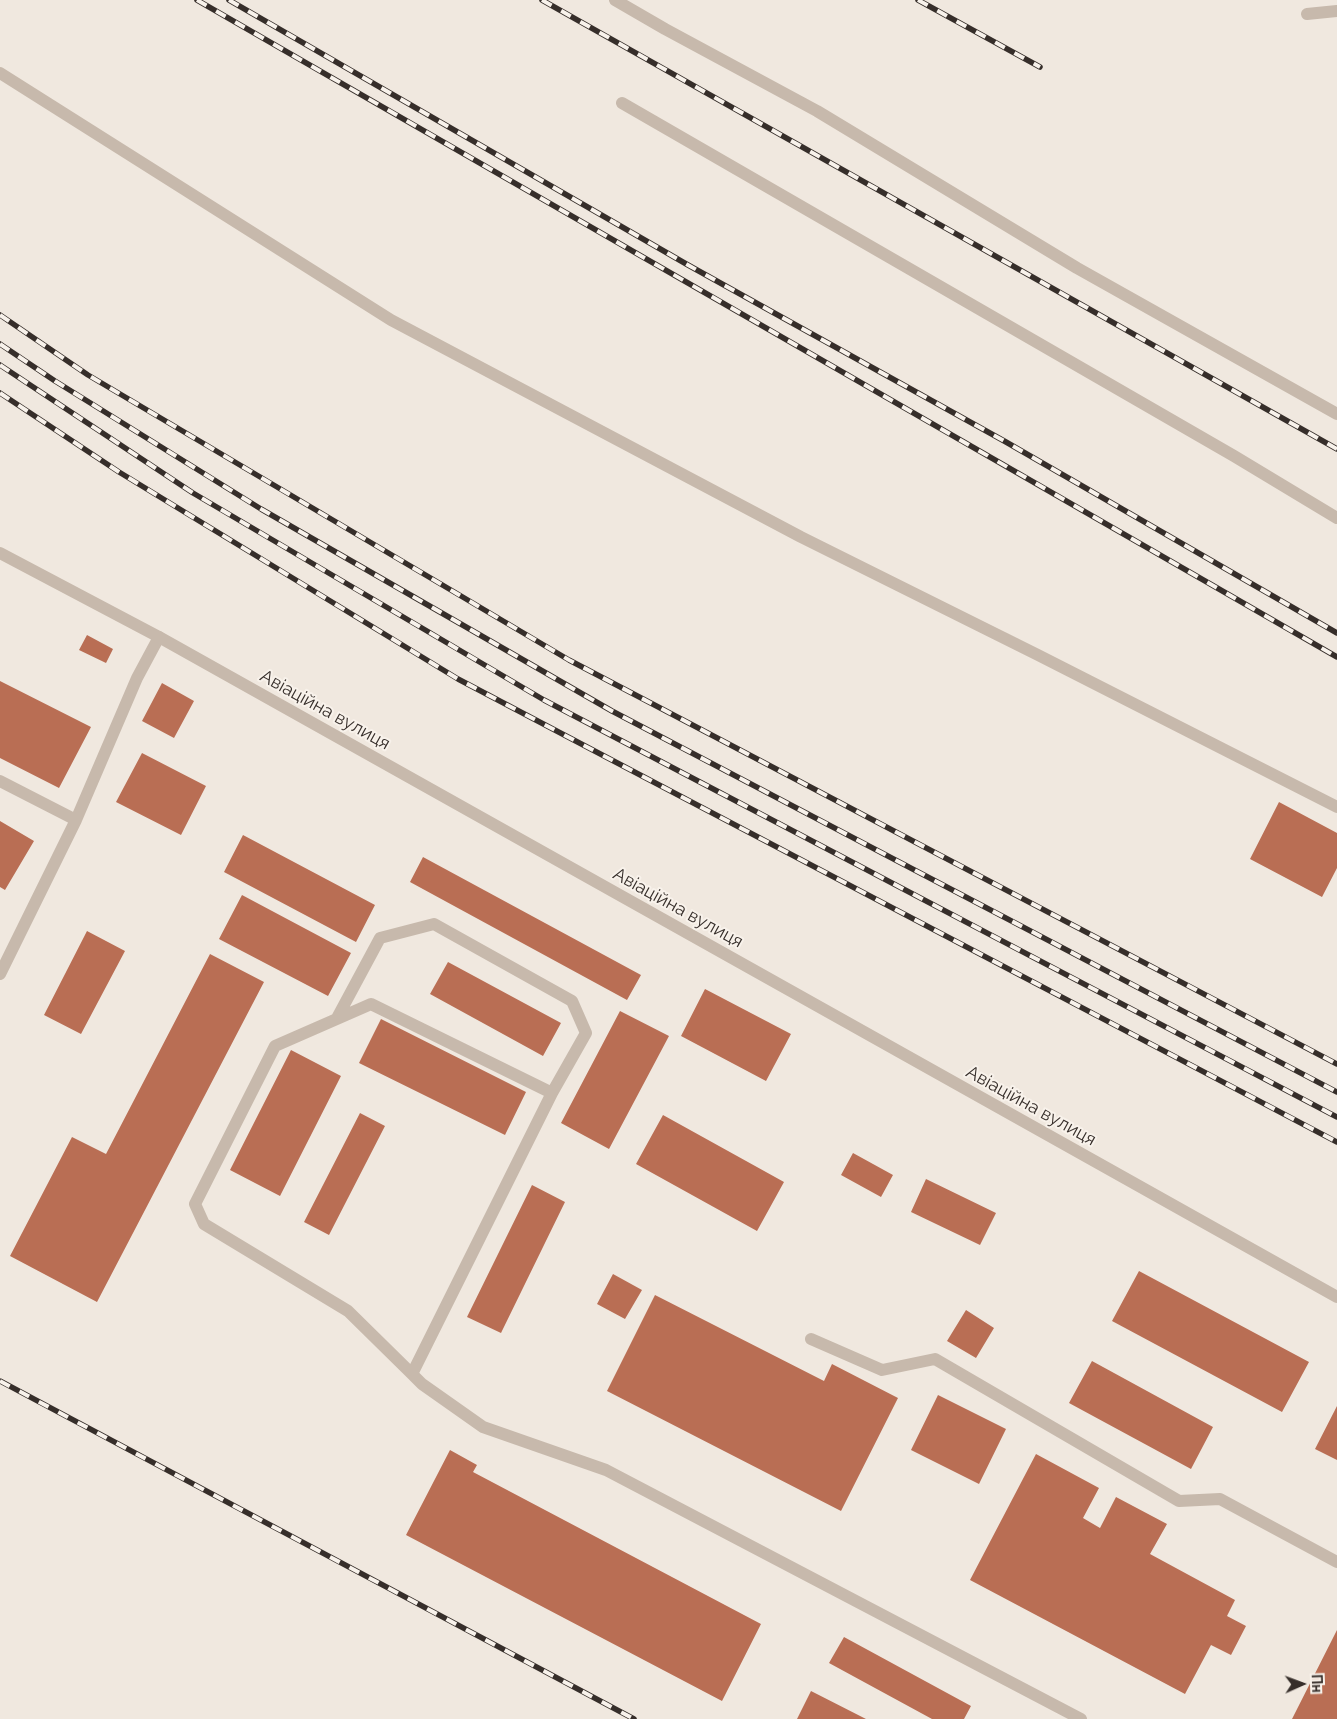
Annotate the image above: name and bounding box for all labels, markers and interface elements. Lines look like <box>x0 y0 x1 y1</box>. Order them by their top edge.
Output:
street label: Авіаційна вулиця <box>256 665 394 755</box>
street label: Авіаційна вулиця <box>609 863 747 953</box>
street label: Авіаційна вулиця <box>962 1061 1100 1151</box>
north arrow <box>1277 1659 1327 1709</box>
text: Пн <box>1309 1674 1325 1693</box>

